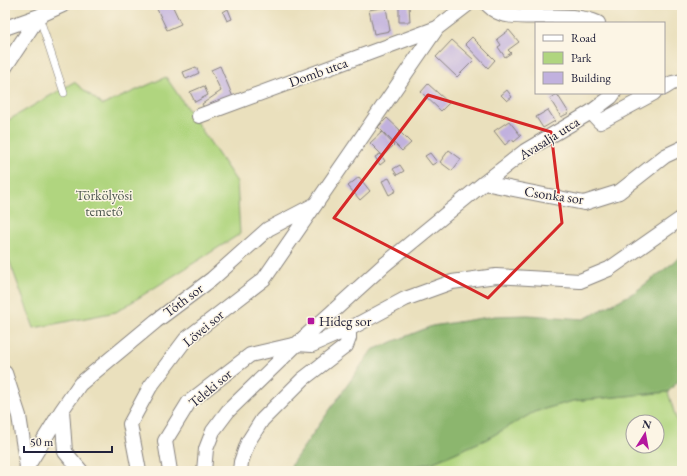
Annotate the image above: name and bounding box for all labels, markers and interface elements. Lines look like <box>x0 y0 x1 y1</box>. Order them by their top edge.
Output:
legend <box>535 22 665 94</box>
text: Road <box>571 30 597 46</box>
text: Park <box>571 50 592 66</box>
street label: Domb utca <box>286 53 350 91</box>
text: Building <box>571 70 612 86</box>
street label: Avasalja utca <box>515 112 583 164</box>
street label: Csonka sor <box>523 182 585 208</box>
park label: Törkölyösi temető <box>76 186 133 220</box>
street label: Tóth sor <box>159 279 207 321</box>
street label: Lövei sor <box>179 305 228 350</box>
place label: Hideg sor <box>319 312 372 330</box>
marker: Hideg sor <box>306 316 316 326</box>
street label: Teleki sor <box>185 364 236 411</box>
north arrow <box>625 414 665 454</box>
text: N <box>641 416 653 432</box>
scale bar <box>24 428 112 454</box>
text: 50 m <box>30 434 54 450</box>

